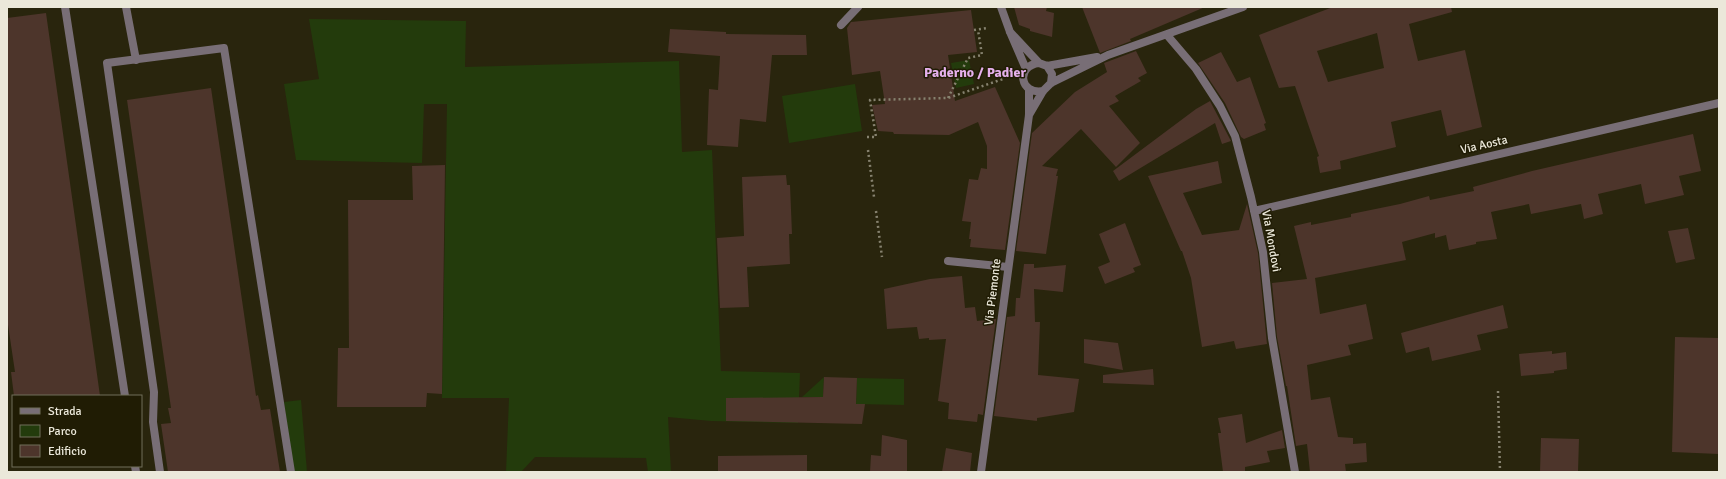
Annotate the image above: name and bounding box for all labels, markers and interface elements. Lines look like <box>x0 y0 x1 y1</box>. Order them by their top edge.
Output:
district label: Paderno / Padier <box>924 64 1026 81</box>
street label: Via Aosta <box>1459 132 1509 158</box>
street label: Via Mondovì <box>1258 209 1284 273</box>
street label: Via Piemonte <box>981 258 1005 326</box>
legend <box>12 395 142 467</box>
text: Strada <box>48 404 82 419</box>
text: Parco <box>48 424 77 439</box>
text: Edificio <box>48 444 86 459</box>

